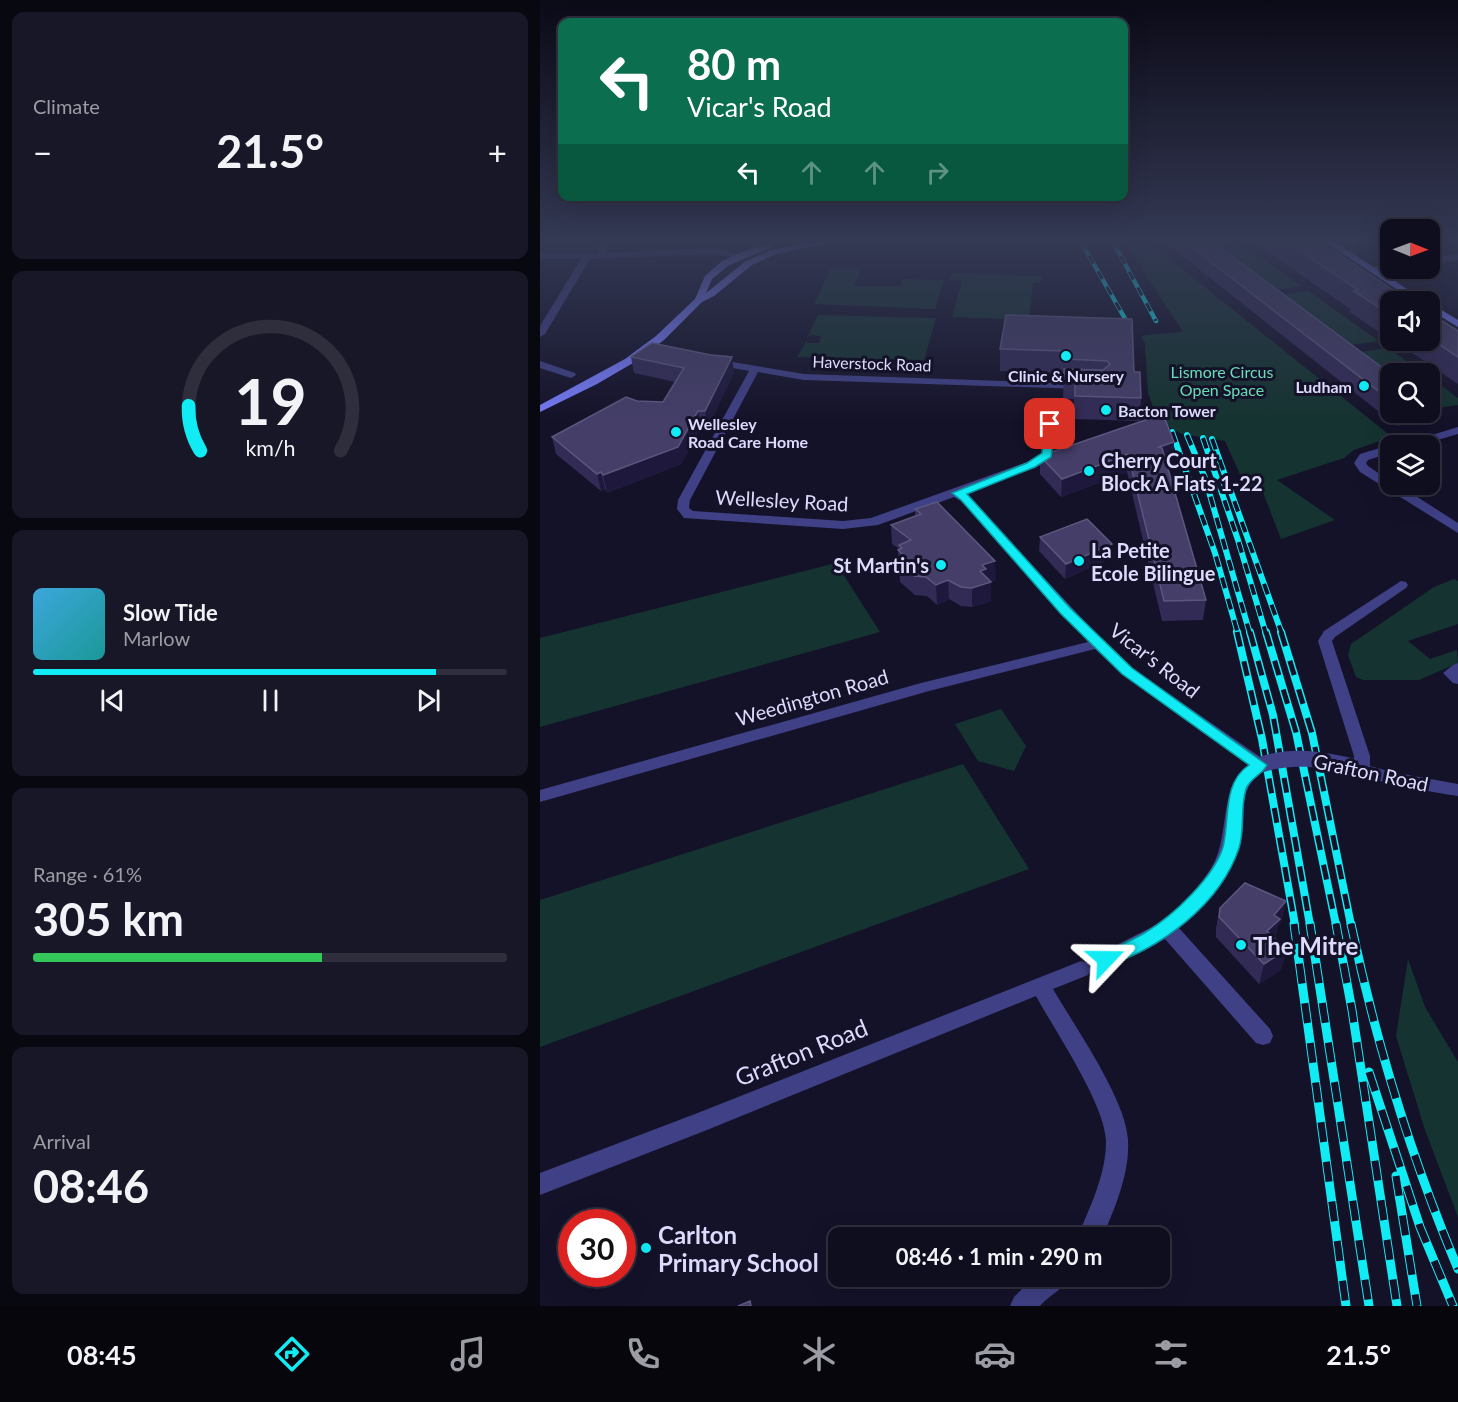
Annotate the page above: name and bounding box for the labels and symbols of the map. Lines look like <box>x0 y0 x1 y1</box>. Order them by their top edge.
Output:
north arrow <box>1380 219 1440 279</box>
marker: Clinic & Nursery <box>1059 349 1073 363</box>
street label: Haverstock Road <box>812 351 932 375</box>
park label: Lismore Circus Open Space <box>1171 362 1273 399</box>
place label: Clinic & Nursery <box>1008 366 1125 385</box>
place label: Ludham <box>1295 377 1352 396</box>
marker: Ludham <box>1357 379 1371 393</box>
pin <box>1024 398 1075 449</box>
place label: Bacton Tower <box>1118 401 1216 420</box>
marker: Bacton Tower <box>1099 403 1113 417</box>
place label: Wellesley Road Care Home <box>688 414 809 451</box>
marker: Wellesley Road Care Home <box>669 425 683 439</box>
place label: Cherry Court Block A Flats 1-22 <box>1101 448 1263 495</box>
marker: Cherry Court Block A Flats 1-22 <box>1082 464 1096 478</box>
street label: Wellesley Road <box>715 485 849 515</box>
place label: La Petite Ecole Bilingue <box>1091 538 1216 585</box>
place label: St Martin's <box>833 553 929 577</box>
marker: La Petite Ecole Bilingue <box>1072 554 1086 568</box>
marker: St Martin's <box>934 558 948 572</box>
street label: Vicar's Road <box>1105 618 1205 702</box>
street label: Weedington Road <box>733 664 891 730</box>
street label: Grafton Road <box>1311 748 1431 796</box>
position arrow <box>1074 927 1138 991</box>
place label: The Mitre <box>1253 931 1359 960</box>
marker: The Mitre <box>1234 938 1248 952</box>
street label: Grafton Road <box>730 1012 872 1092</box>
speed limit sign: 30 <box>558 1209 636 1287</box>
place label: Carlton Primary School <box>658 1220 819 1277</box>
marker: Carlton Primary School <box>639 1241 653 1255</box>

